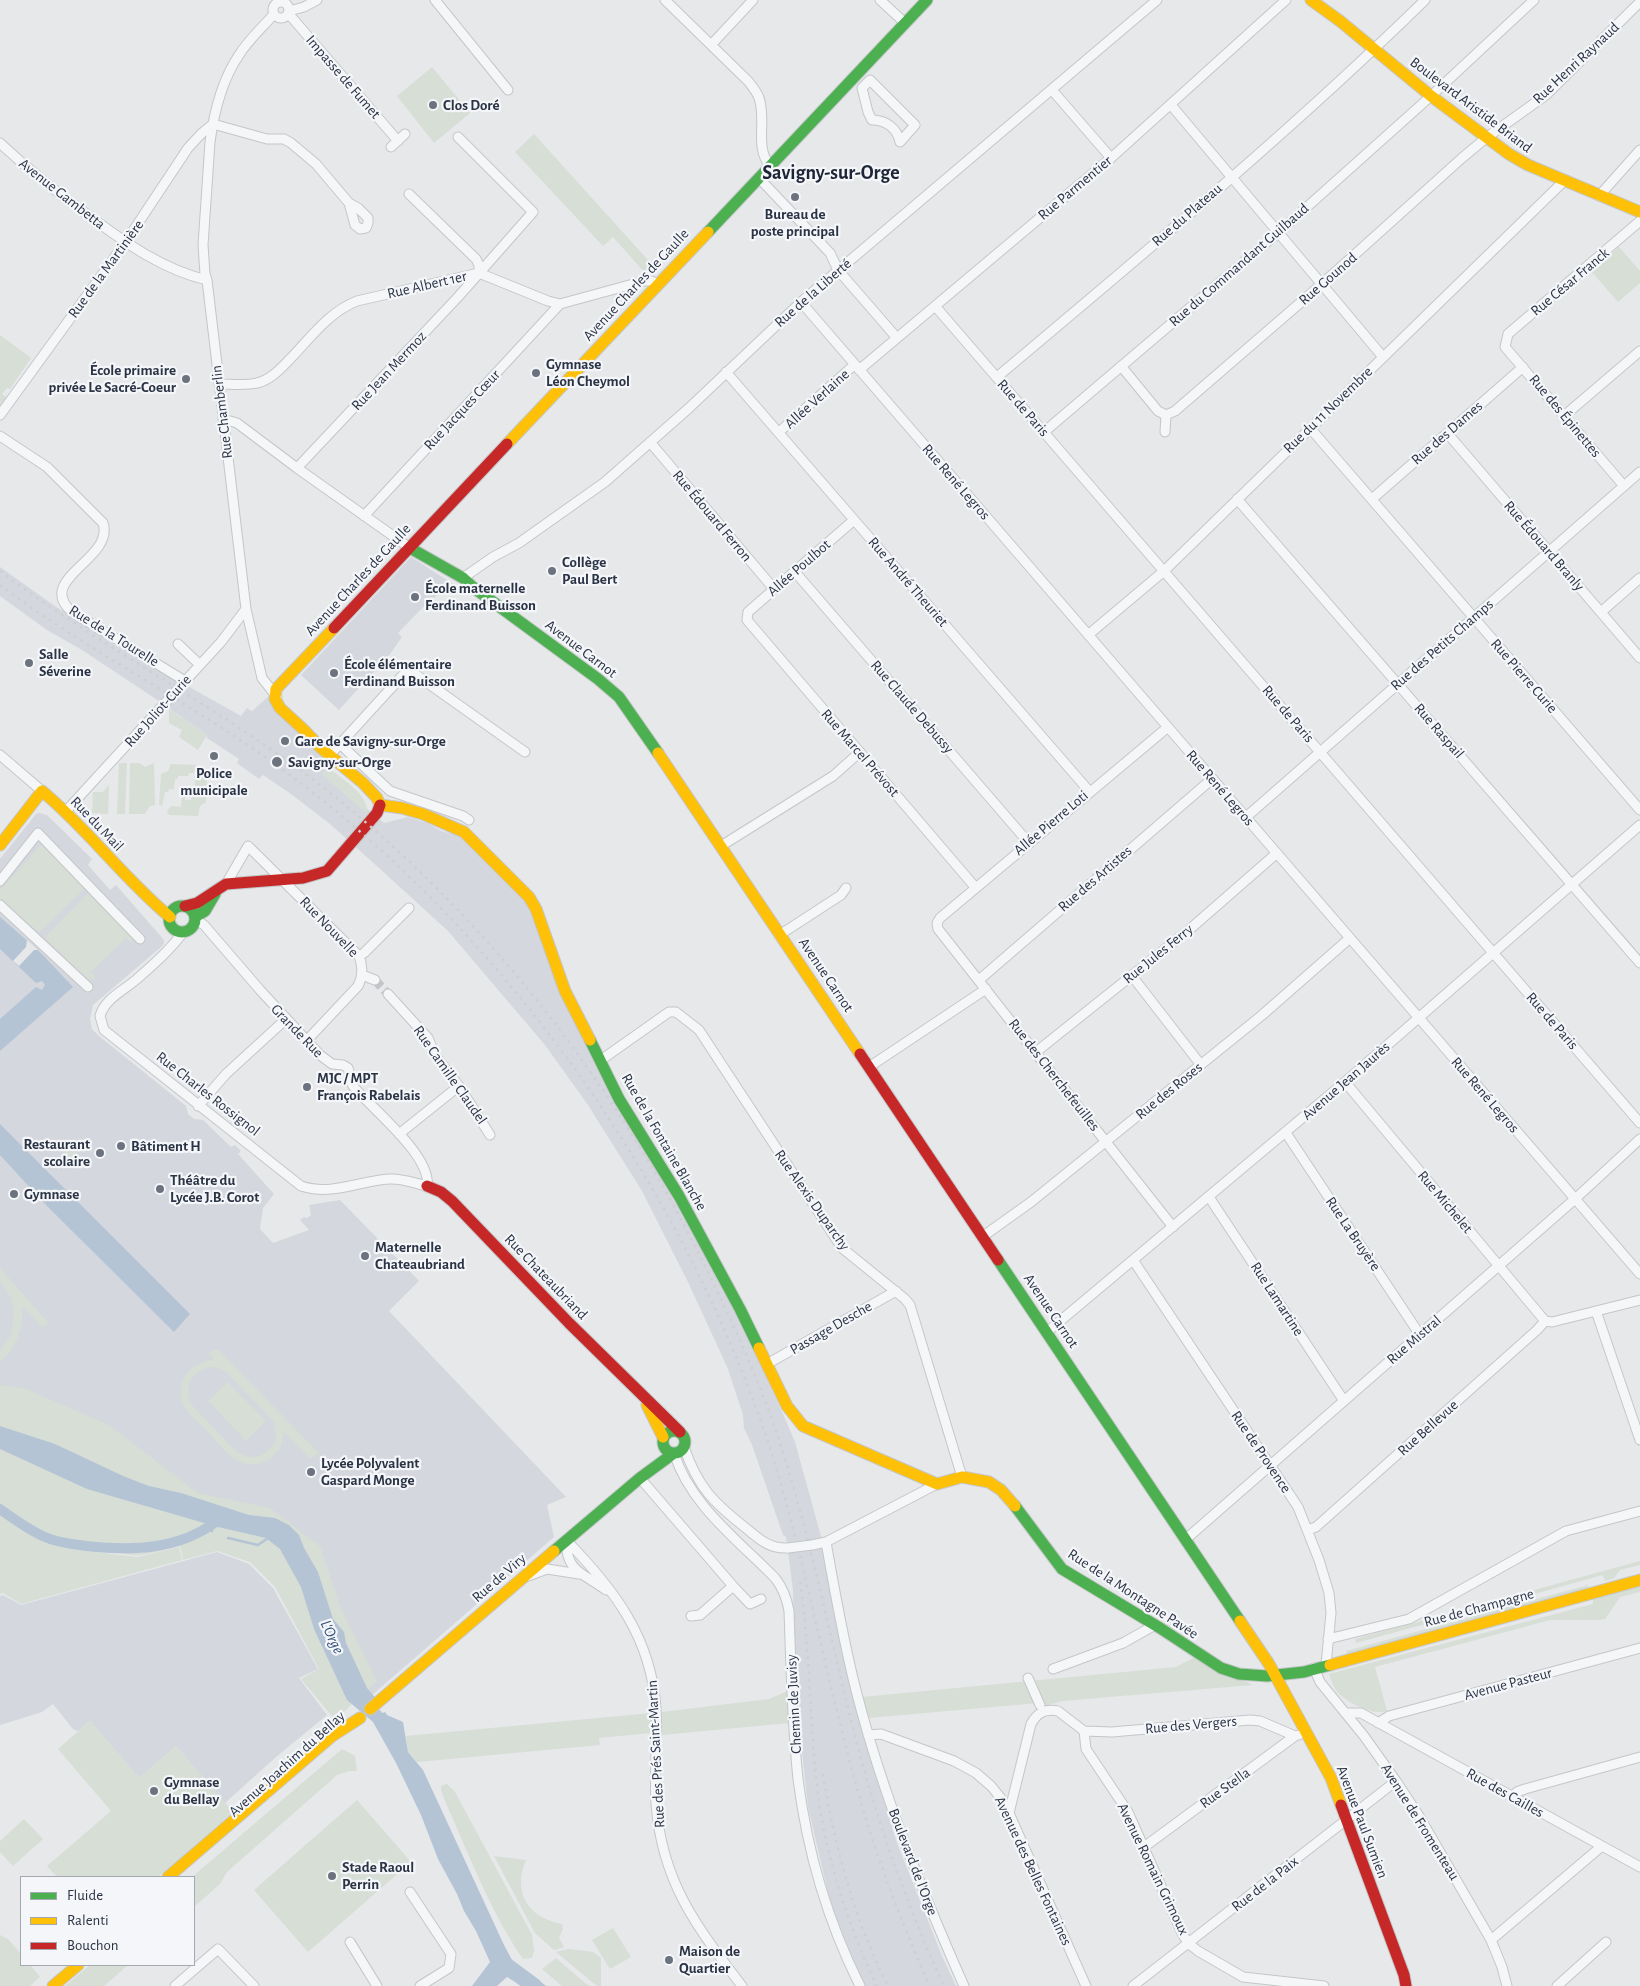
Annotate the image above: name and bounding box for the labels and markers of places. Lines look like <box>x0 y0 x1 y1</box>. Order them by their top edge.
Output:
place label: Clos Doré <box>443 96 500 114</box>
marker: Clos Doré <box>427 99 439 111</box>
marker: Bureau de poste principal <box>789 191 801 203</box>
place label: Bureau de poste principal <box>751 205 839 240</box>
place label: Gymnase Léon Cheymol <box>546 355 630 390</box>
place label: École primaire privée Le Sacré-Coeur <box>49 361 176 396</box>
marker: Gymnase Léon Cheymol <box>530 367 542 379</box>
marker: École primaire privée Le Sacré-Coeur <box>180 373 192 385</box>
place label: Collège Paul Bert <box>562 553 617 588</box>
marker: Collège Paul Bert <box>546 565 558 577</box>
place label: École maternelle Ferdinand Buisson <box>425 579 536 614</box>
marker: École maternelle Ferdinand Buisson <box>409 591 421 603</box>
place label: Salle Séverine <box>39 645 91 680</box>
place label: École élémentaire Ferdinand Buisson <box>344 655 455 690</box>
marker: Salle Séverine <box>23 657 35 669</box>
marker: École élémentaire Ferdinand Buisson <box>328 667 340 679</box>
place label: Gare de Savigny-sur-Orge <box>295 732 446 750</box>
marker: Gare de Savigny-sur-Orge <box>279 735 291 747</box>
marker: Police municipale <box>208 750 220 762</box>
place label: Savigny-sur-Orge <box>288 753 391 771</box>
marker: Savigny-sur-Orge <box>270 755 284 769</box>
place label: Police municipale <box>180 764 248 799</box>
place label: MJC / MPT François Rabelais <box>317 1069 420 1104</box>
marker: MJC / MPT François Rabelais <box>301 1081 313 1093</box>
place label: Restaurant scolaire <box>24 1135 90 1170</box>
place label: Bâtiment H <box>131 1137 201 1155</box>
marker: Bâtiment H <box>115 1140 127 1152</box>
marker: Restaurant scolaire <box>94 1147 106 1159</box>
place label: Théâtre du Lycée J.B. Corot <box>170 1171 259 1206</box>
marker: Théâtre du Lycée J.B. Corot <box>154 1183 166 1195</box>
place label: Gymnase <box>24 1185 79 1203</box>
marker: Gymnase <box>8 1188 20 1200</box>
place label: Maternelle Chateaubriand <box>375 1238 465 1273</box>
marker: Maternelle Chateaubriand <box>359 1250 371 1262</box>
place label: Lycée Polyvalent Gaspard Monge <box>321 1454 419 1489</box>
marker: Lycée Polyvalent Gaspard Monge <box>305 1466 317 1478</box>
place label: Gymnase du Bellay <box>164 1773 219 1808</box>
marker: Gymnase du Bellay <box>148 1785 160 1797</box>
place label: Stade Raoul Perrin <box>342 1858 414 1893</box>
marker: Stade Raoul Perrin <box>326 1870 338 1882</box>
place label: Maison de Quartier <box>679 1942 740 1977</box>
marker: Maison de Quartier <box>663 1954 675 1966</box>

